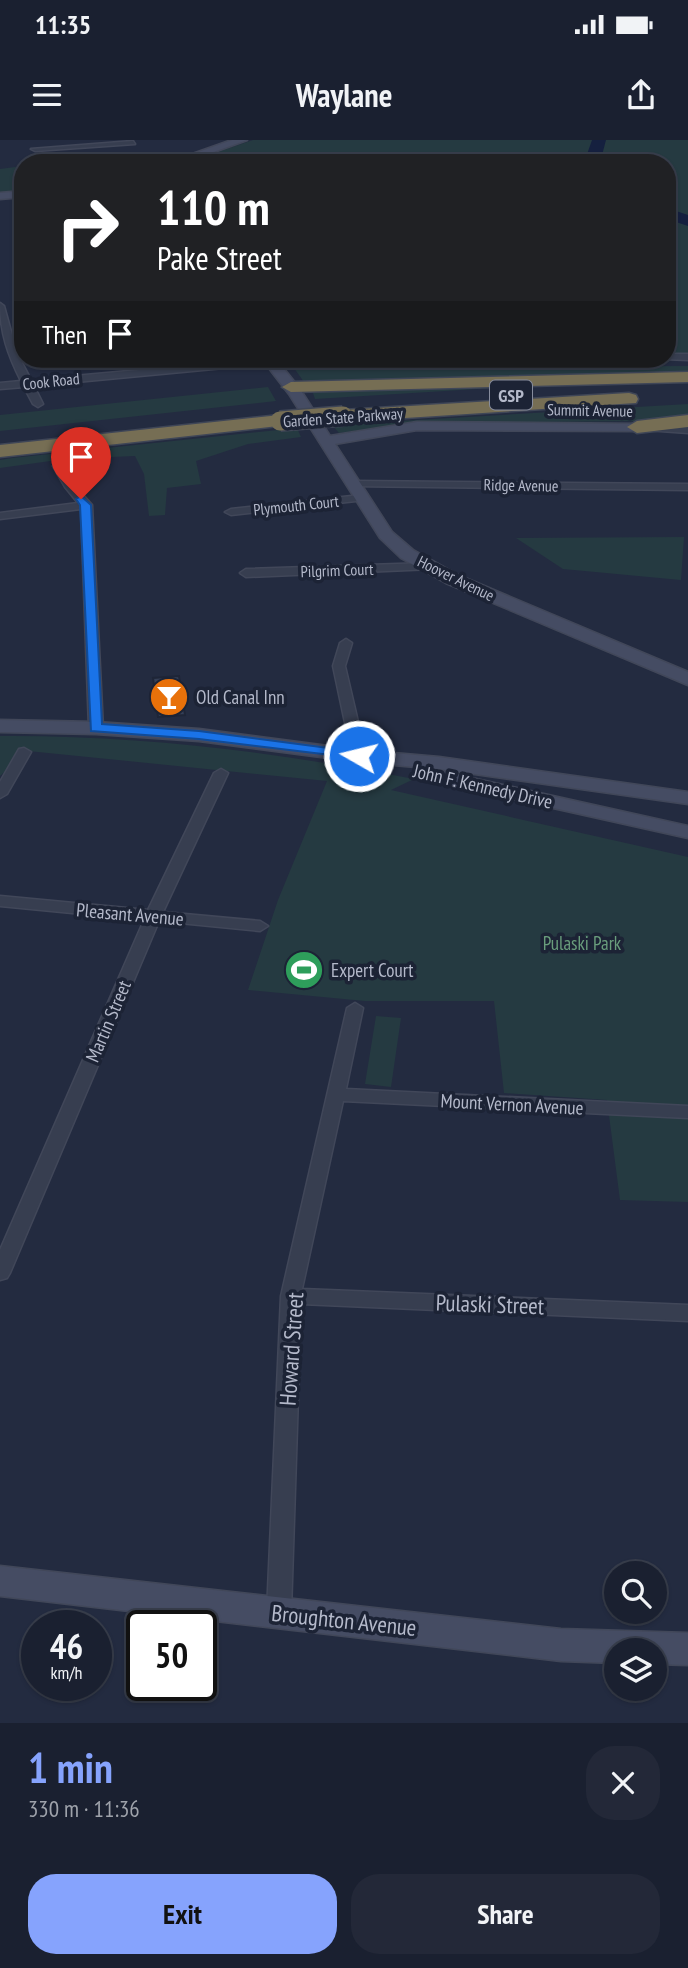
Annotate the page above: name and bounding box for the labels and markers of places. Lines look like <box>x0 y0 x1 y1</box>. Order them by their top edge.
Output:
pin <box>51 427 111 499</box>
bar icon: Old Canal Inn <box>148 676 190 718</box>
place label: Old Canal Inn <box>196 685 285 709</box>
sports icon: Expert Court <box>283 949 325 991</box>
place label: Expert Court <box>331 958 414 982</box>

